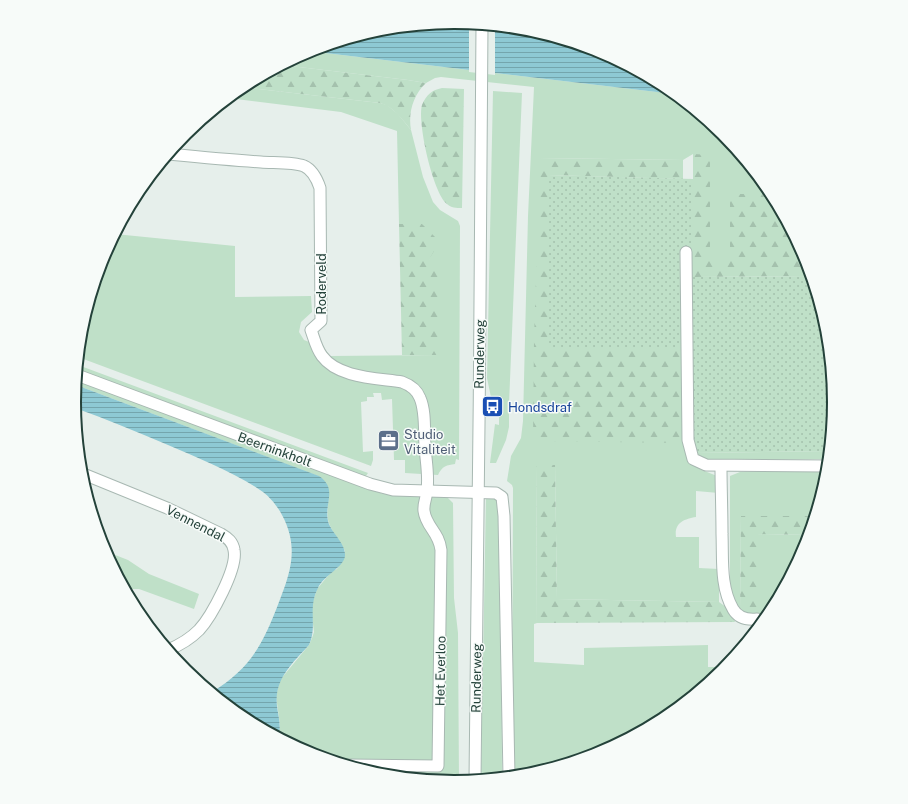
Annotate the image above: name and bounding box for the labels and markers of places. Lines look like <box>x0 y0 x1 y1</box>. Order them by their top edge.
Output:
bus stop icon: Hondsdraf <box>479 394 505 420</box>
place label: Hondsdraf <box>508 400 572 415</box>
place label: Studio Vitaliteit <box>404 427 456 457</box>
office icon: Studio Vitaliteit <box>376 428 402 454</box>

